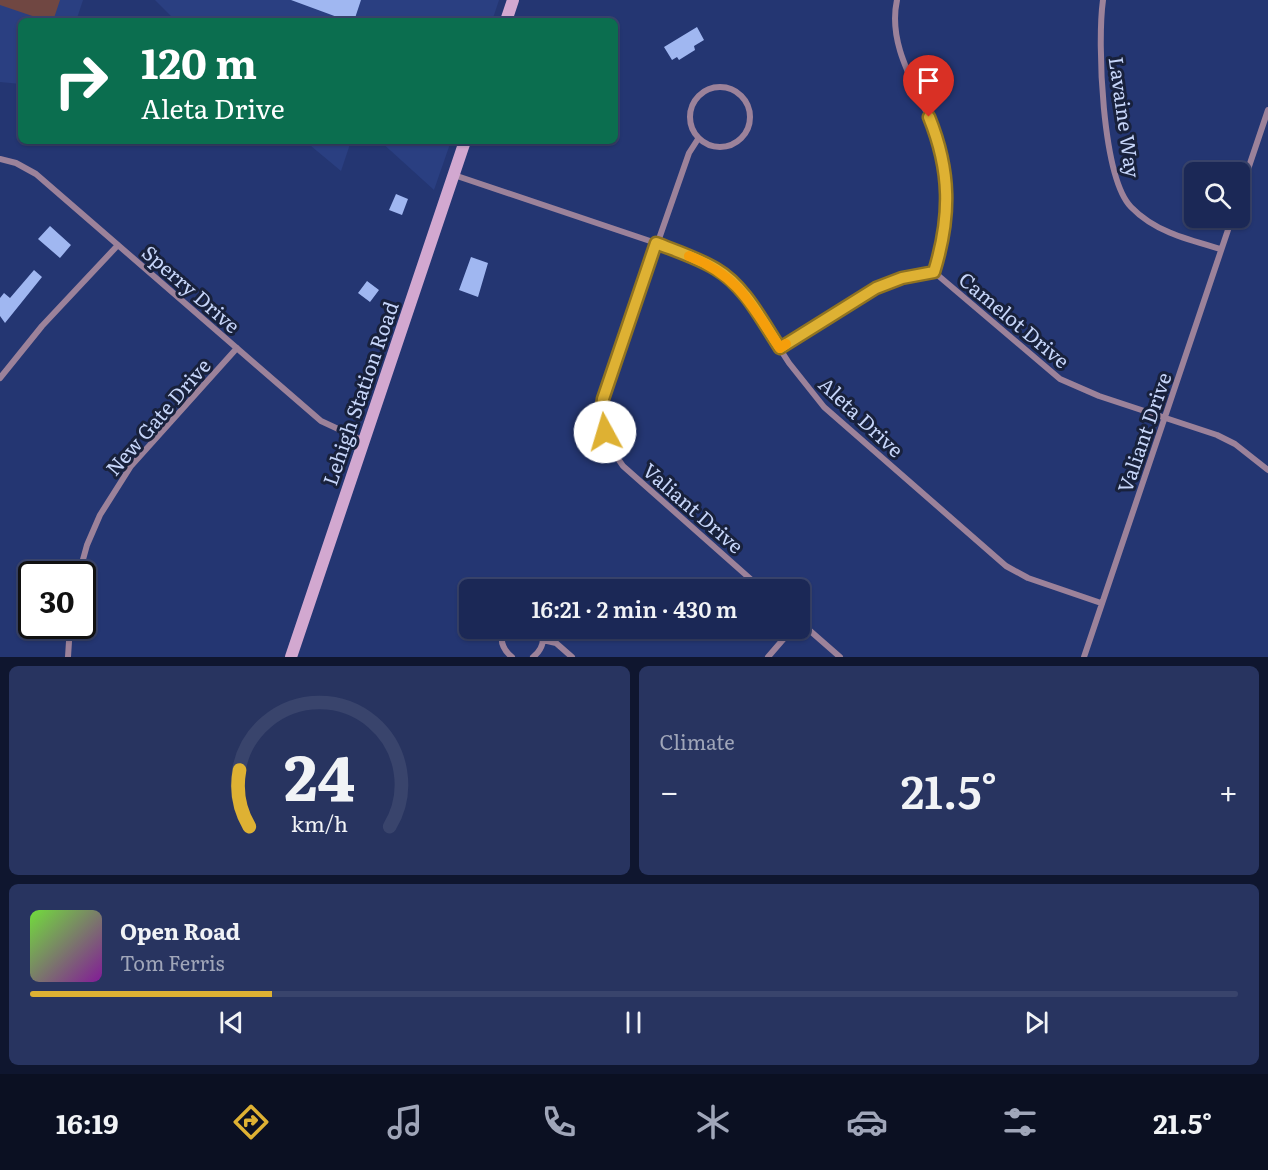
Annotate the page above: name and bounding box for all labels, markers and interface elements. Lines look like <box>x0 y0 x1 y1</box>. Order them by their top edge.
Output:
text: 120 m <box>141 30 257 92</box>
icon: right <box>42 42 120 120</box>
pin <box>903 55 954 117</box>
street label: Lavaine Way <box>1103 55 1149 180</box>
icon: arrive <box>912 64 945 97</box>
text: Aleta Drive <box>141 87 285 127</box>
map controls <box>1184 162 1250 228</box>
button: search <box>1184 162 1250 228</box>
street label: Sperry Drive <box>136 237 248 339</box>
street label: Camelot Drive <box>953 264 1077 374</box>
street label: Lehigh Station Road <box>313 297 405 489</box>
street label: New Gate Drive <box>97 351 217 481</box>
street label: Valiant Drive <box>1108 368 1178 496</box>
street label: Aleta Drive <box>813 369 911 463</box>
position arrow <box>573 400 637 464</box>
street label: Valiant Drive <box>637 455 751 559</box>
speed limit sign: 30 <box>18 561 96 639</box>
text: 16:21 · 2 min · 430 m <box>532 592 737 625</box>
text: Climate <box>660 726 735 756</box>
text: 24 <box>284 728 355 820</box>
text: 21.5° <box>901 756 997 823</box>
text: − <box>660 765 679 814</box>
text: + <box>1219 765 1238 814</box>
text: km/h <box>291 808 348 840</box>
text: Open Road <box>120 914 240 947</box>
text: Tom Ferris <box>120 947 225 977</box>
icon: previous <box>215 1006 248 1039</box>
icon: pause <box>617 1006 650 1039</box>
icon: next <box>1020 1006 1053 1039</box>
icon: directions <box>230 1101 272 1143</box>
icon: music <box>384 1101 426 1143</box>
icon: phone <box>538 1101 580 1143</box>
icon: climate <box>692 1101 734 1143</box>
icon: car <box>846 1101 888 1143</box>
icon: filters <box>999 1101 1041 1143</box>
text: 16:19 <box>56 1102 118 1142</box>
text: 21.5° <box>1153 1102 1212 1142</box>

